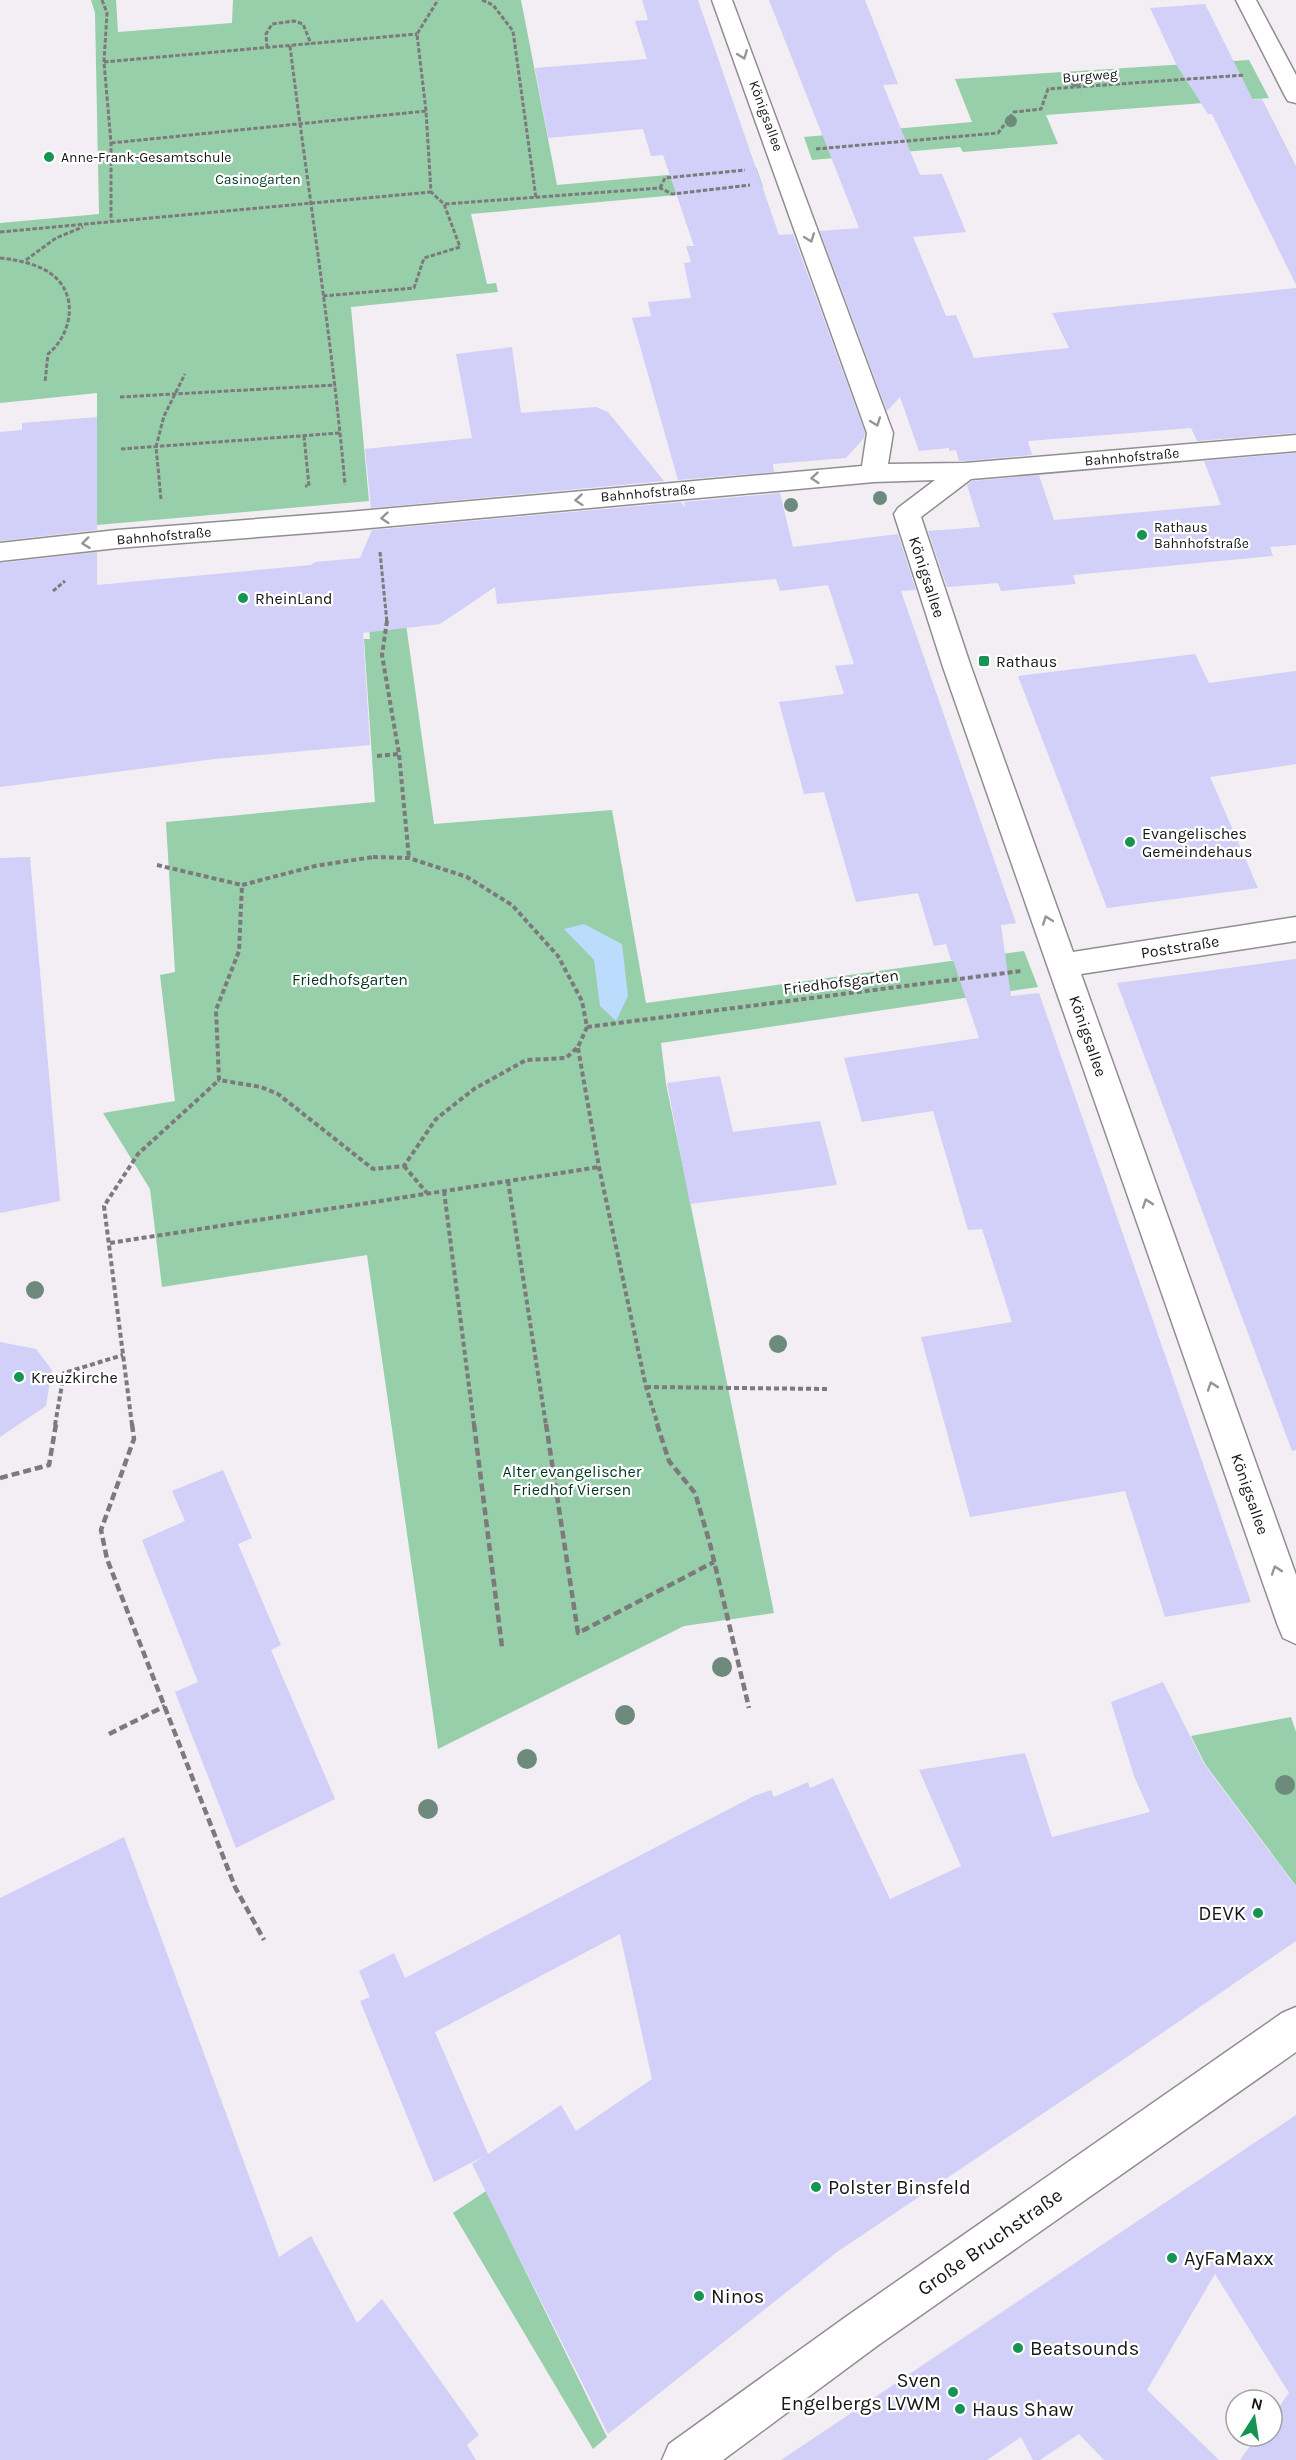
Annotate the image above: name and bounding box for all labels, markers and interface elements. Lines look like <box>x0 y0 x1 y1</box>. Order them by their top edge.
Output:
one-way arrow <box>736 49 748 60</box>
street label: Burgweg <box>1062 66 1118 86</box>
street label: Königsallee <box>745 78 787 154</box>
place label: Anne-Frank-Gesamtschule <box>61 149 232 166</box>
marker: Anne-Frank-Gesamtschule <box>42 150 56 164</box>
park label: Casinogarten <box>215 171 301 188</box>
one-way arrow <box>802 232 815 243</box>
one-way arrow <box>868 416 881 426</box>
street label: Bahnhofstraße <box>1084 444 1180 470</box>
one-way arrow <box>811 471 820 484</box>
street label: Bahnhofstraße <box>600 480 696 506</box>
one-way arrow <box>575 493 584 506</box>
one-way arrow <box>381 511 390 524</box>
place label: Rathaus Bahnhofstraße <box>1154 519 1249 552</box>
street label: Bahnhofstraße <box>116 523 212 549</box>
marker: Rathaus Bahnhofstraße <box>1135 528 1149 542</box>
street label: Königsallee <box>905 534 949 620</box>
one-way arrow <box>82 536 91 549</box>
place label: RheinLand <box>255 589 333 608</box>
marker: RheinLand <box>236 591 250 605</box>
place label: Rathaus <box>996 652 1057 671</box>
marker: Rathaus <box>977 654 991 668</box>
place label: Evangelisches Gemeindehaus <box>1142 824 1252 861</box>
marker: Evangelisches Gemeindehaus <box>1123 835 1137 849</box>
one-way arrow <box>1042 915 1055 926</box>
street label: Poststraße <box>1139 931 1221 963</box>
street label: Friedhofsgarten <box>782 965 900 999</box>
park label: Friedhofsgarten <box>292 970 408 989</box>
street label: Königsallee <box>1065 993 1111 1079</box>
one-way arrow <box>1141 1198 1154 1208</box>
place label: Kreuzkirche <box>31 1368 118 1387</box>
marker: Kreuzkirche <box>12 1370 26 1384</box>
one-way arrow <box>1206 1382 1219 1392</box>
street label: Königsallee <box>1227 1451 1273 1537</box>
park label: Alter evangelischer Friedhof Viersen <box>502 1462 642 1499</box>
one-way arrow <box>1271 1566 1284 1576</box>
place label: DEVK <box>1198 1902 1246 1925</box>
marker: DEVK <box>1251 1906 1265 1920</box>
place label: Polster Binsfeld <box>828 2176 971 2199</box>
marker: Polster Binsfeld <box>809 2180 823 2194</box>
street label: Große Bruchstraße <box>913 2183 1067 2301</box>
place label: AyFaMaxx <box>1184 2247 1274 2270</box>
marker: AyFaMaxx <box>1165 2251 1179 2265</box>
place label: Ninos <box>711 2285 764 2308</box>
marker: Ninos <box>692 2289 706 2303</box>
place label: Beatsounds <box>1030 2337 1139 2360</box>
marker: Beatsounds <box>1011 2341 1025 2355</box>
place label: Sven Engelbergs LVWM <box>780 2369 941 2415</box>
marker: Sven Engelbergs LVWM <box>946 2385 960 2399</box>
north arrow <box>1224 2388 1284 2448</box>
text: N <box>1249 2393 1265 2414</box>
place label: Haus Shaw <box>972 2398 1074 2421</box>
marker: Haus Shaw <box>953 2402 967 2416</box>

